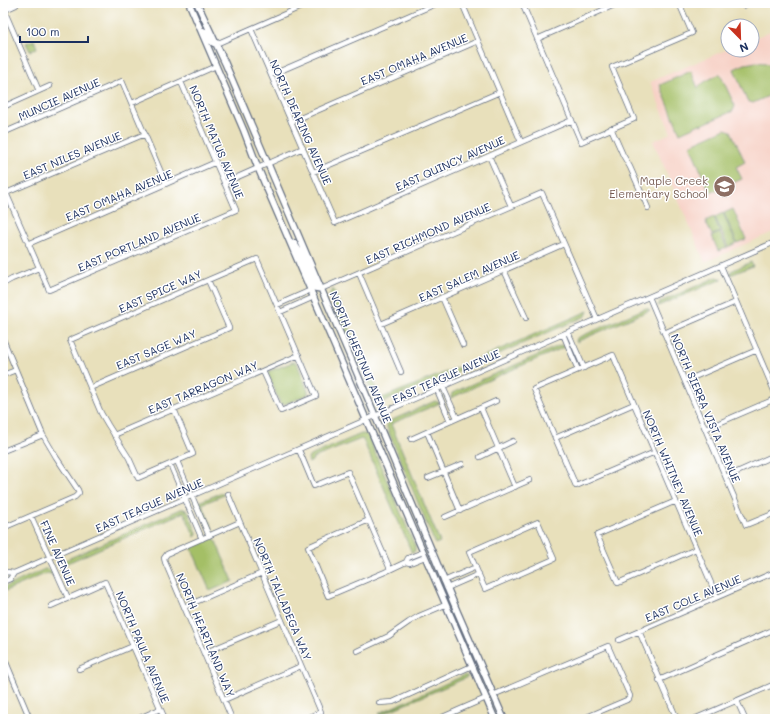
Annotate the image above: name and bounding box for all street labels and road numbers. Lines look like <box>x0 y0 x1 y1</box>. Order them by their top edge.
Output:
street label: EAST OMAHA AVENUE <box>358 30 470 88</box>
street label: NORTH DEARING AVENUE <box>267 57 335 187</box>
street label: MUNCIE AVENUE <box>16 74 102 124</box>
street label: NORTH MATUS AVENUE <box>186 83 248 201</box>
street label: EAST NILES AVENUE <box>20 127 124 183</box>
street label: EAST QUINCY AVENUE <box>393 132 507 194</box>
street label: EAST OMAHA AVENUE <box>63 166 175 224</box>
street label: EAST RICHMOND AVENUE <box>363 199 493 267</box>
street label: EAST PORTLAND AVENUE <box>75 209 203 275</box>
street label: EAST SALEM AVENUE <box>416 247 522 305</box>
street label: EAST SPICE WAY <box>116 266 204 316</box>
street label: NORTH CHESTNUT AVENUE <box>326 289 396 425</box>
street label: EAST SAGE WAY <box>113 325 199 373</box>
street label: NORTH SIERRA VISTA AVENUE <box>668 331 744 485</box>
street label: EAST TEAGUE AVENUE <box>390 346 502 406</box>
street label: EAST TARRAGON WAY <box>146 357 260 417</box>
street label: NORTH WHITNEY AVENUE <box>640 407 706 539</box>
street label: EAST TEAGUE AVENUE <box>93 475 205 535</box>
street label: FINE AVENUE <box>37 518 79 588</box>
street label: NORTH TALLADEGA WAY <box>250 535 316 663</box>
street label: NORTH HEARTLAND WAY <box>173 571 239 699</box>
street label: EAST COLE AVENUE <box>643 571 743 625</box>
street label: NORTH PAULA AVENUE <box>113 589 173 705</box>

